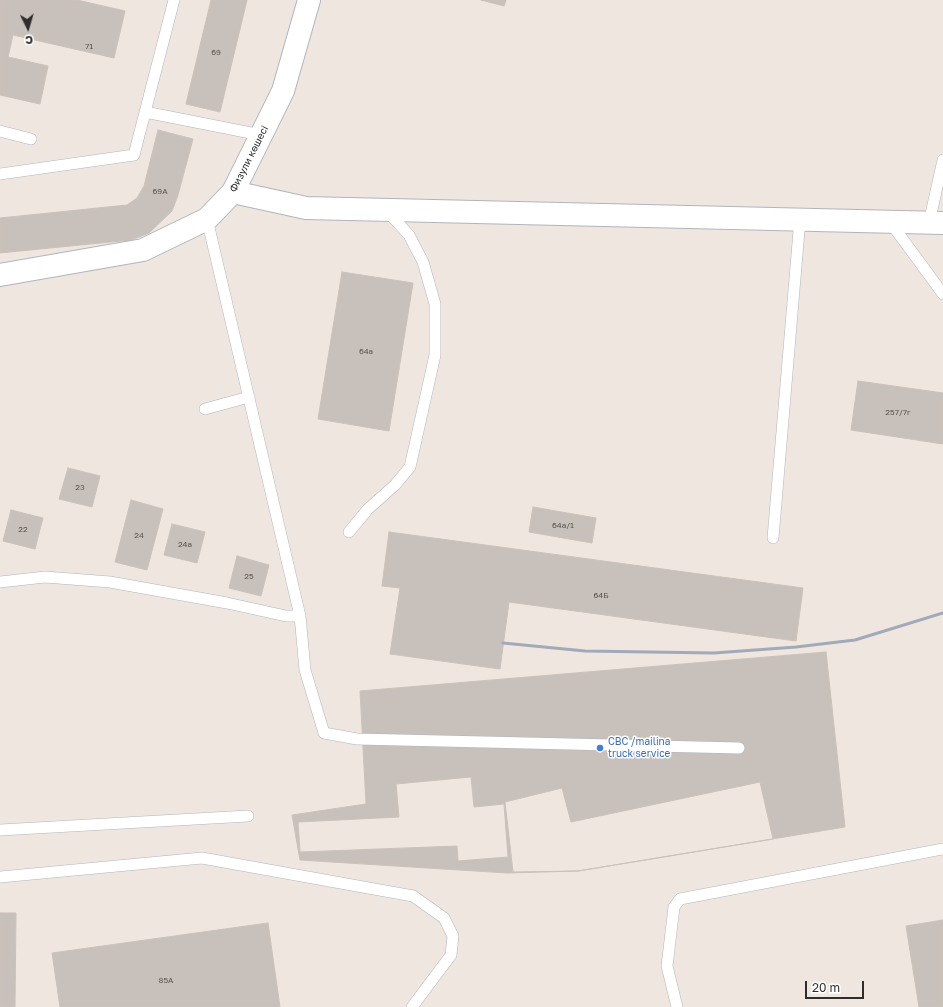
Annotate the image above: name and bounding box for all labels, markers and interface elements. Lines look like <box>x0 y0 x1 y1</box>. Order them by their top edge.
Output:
north arrow <box>8 8 48 48</box>
text: С <box>25 34 34 47</box>
house number: 71 <box>85 41 93 51</box>
house number: 69 <box>211 47 221 57</box>
street label: Физули көшесі <box>227 124 271 194</box>
house number: 69А <box>152 186 168 196</box>
house number: 64а <box>359 346 373 356</box>
house number: 257/7г <box>885 407 911 417</box>
house number: 23 <box>75 482 85 492</box>
house number: 64а/1 <box>552 520 574 530</box>
house number: 22 <box>18 524 28 534</box>
house number: 24 <box>134 530 144 540</box>
house number: 24а <box>178 539 192 549</box>
house number: 25 <box>244 571 254 581</box>
house number: 64Б <box>593 590 609 600</box>
place label: CBC /mailina truck service <box>608 736 670 760</box>
marker: CBC /mailina truck service <box>595 743 605 753</box>
scale bar <box>807 973 866 999</box>
house number: 85А <box>159 975 173 985</box>
text: 20 m <box>812 980 840 995</box>

